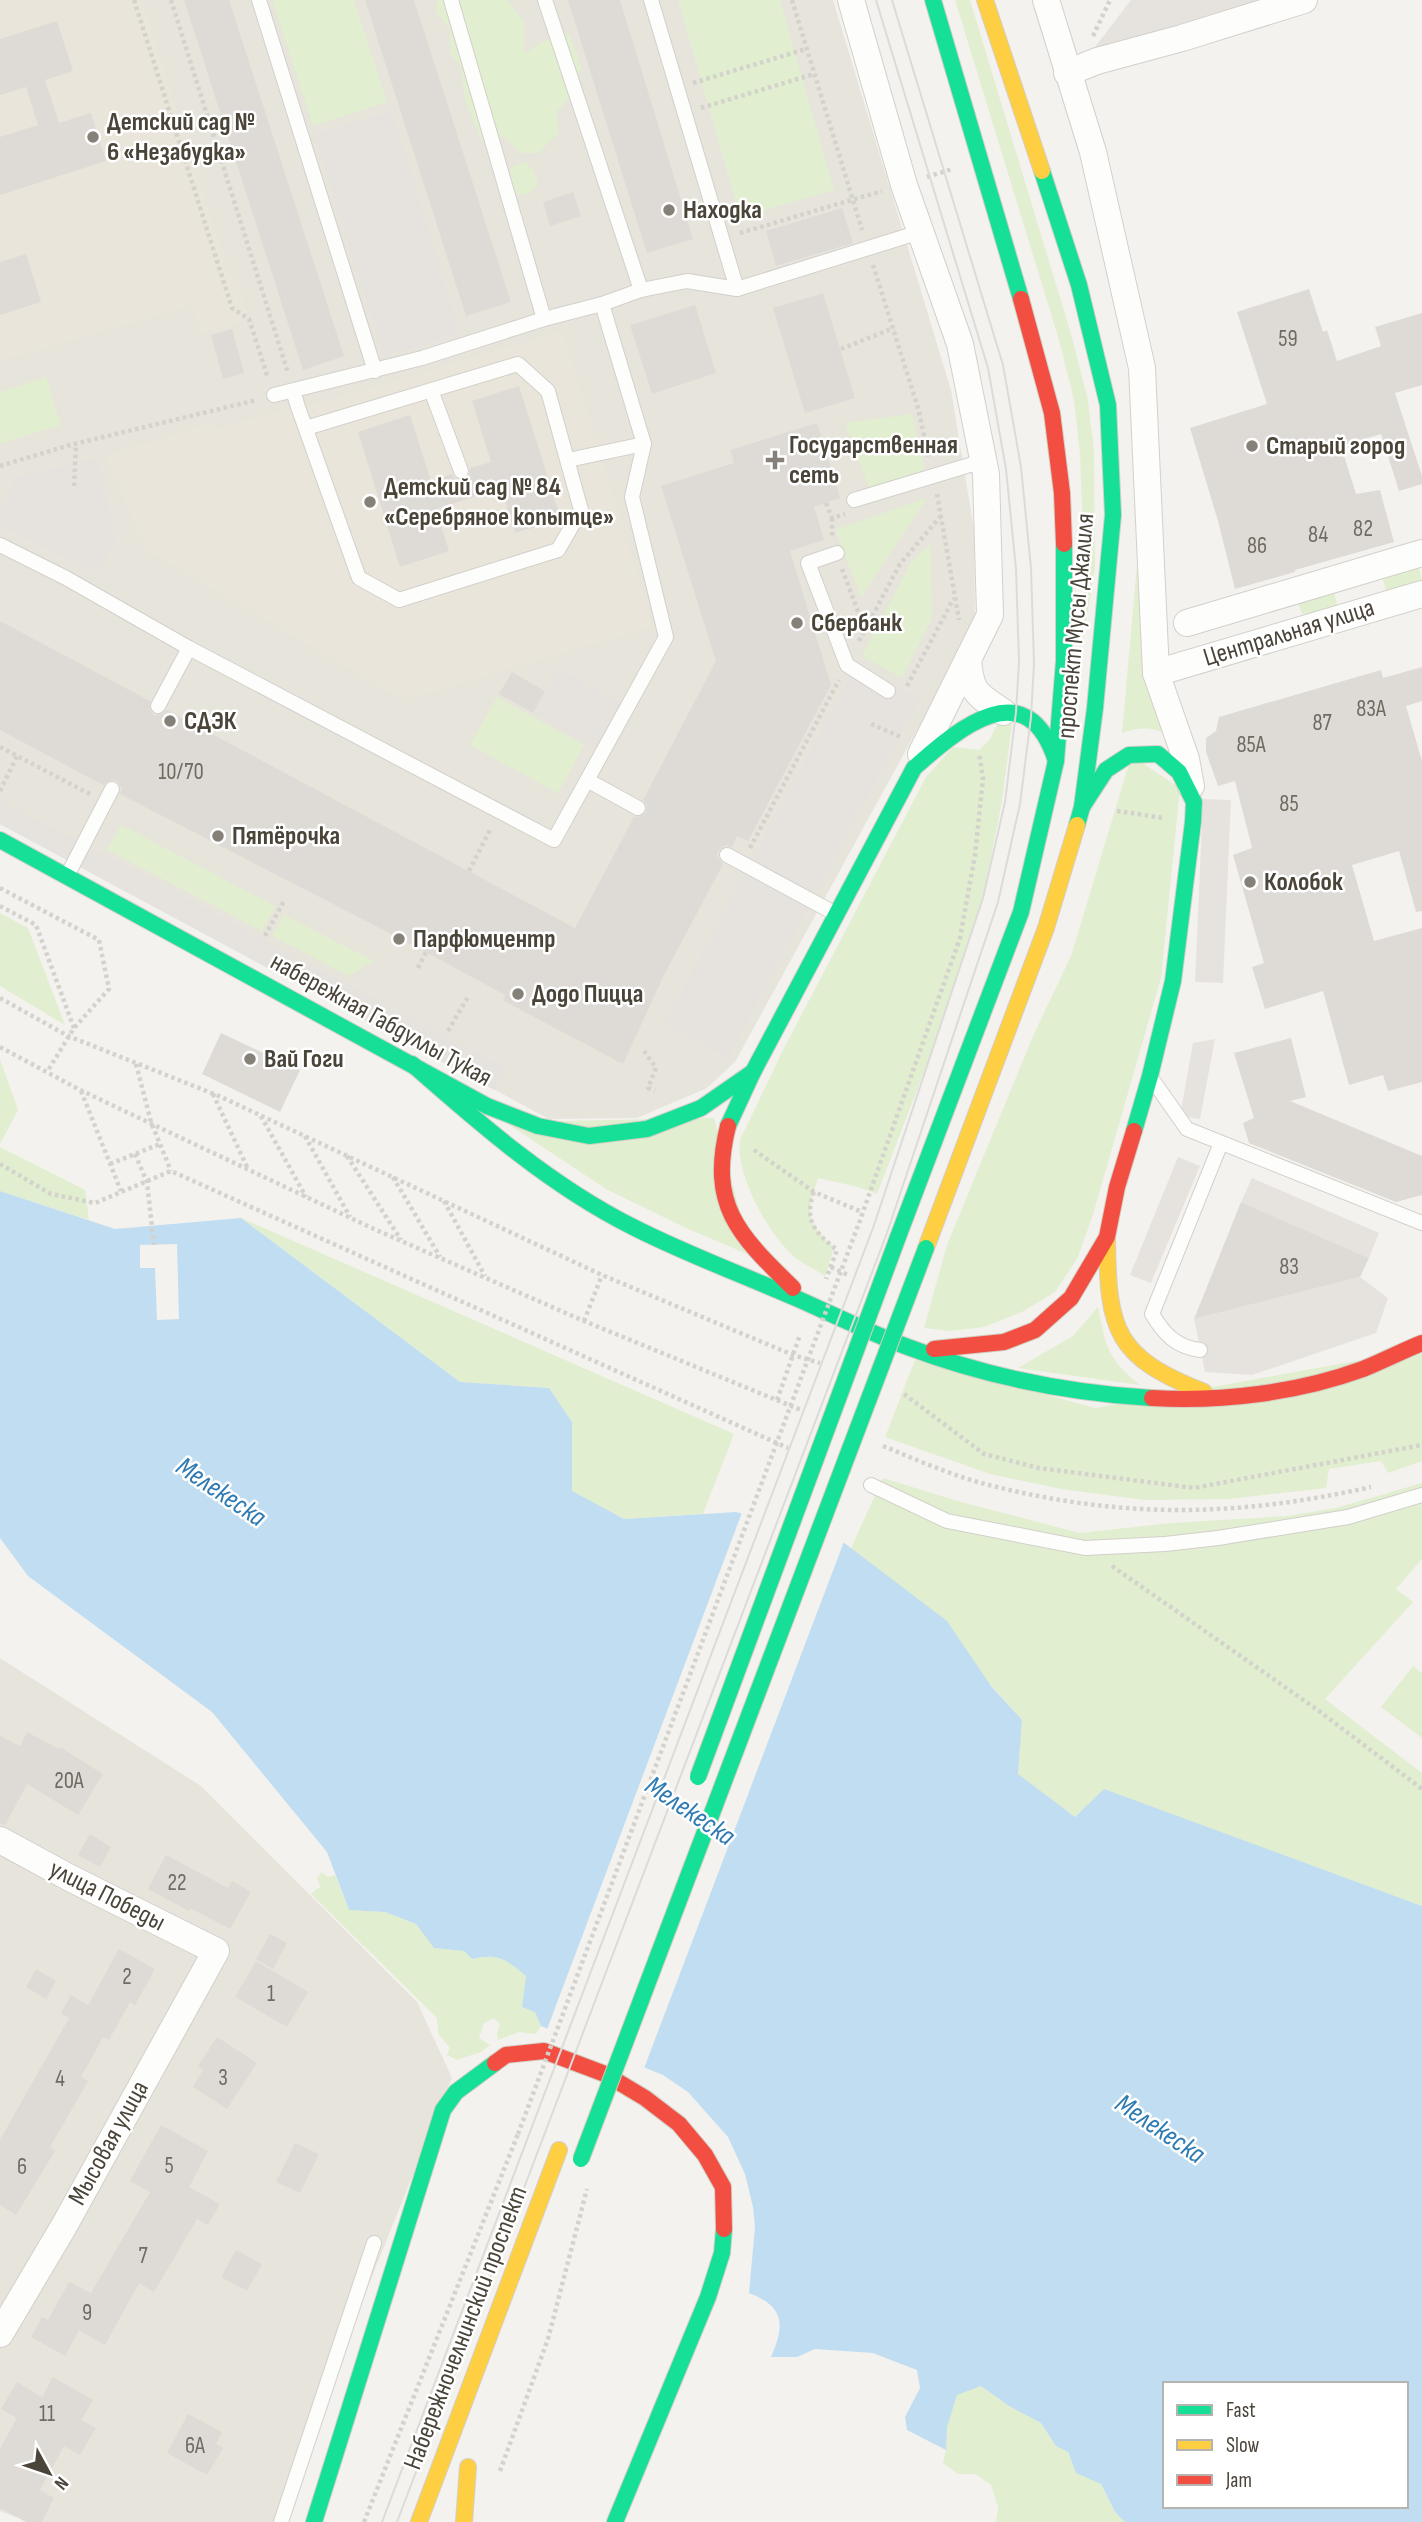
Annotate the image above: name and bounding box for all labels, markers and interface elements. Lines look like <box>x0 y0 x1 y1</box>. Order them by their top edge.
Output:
place label: Детский сад № 6 «Незабудка» <box>107 107 255 168</box>
marker: Детский сад № 6 «Незабудка» <box>85 129 101 145</box>
place label: Находка <box>683 195 762 226</box>
marker: Находка <box>661 202 677 218</box>
house number: 59 <box>1278 325 1298 353</box>
place label: Государственная сеть <box>789 430 958 491</box>
place label: Старый город <box>1266 431 1405 462</box>
marker: Старый город <box>1244 438 1260 454</box>
marker: Государственная сеть <box>767 452 783 468</box>
place label: Детский сад № 84 «Серебряное копытце» <box>384 472 614 533</box>
marker: Детский сад № 84 «Серебряное копытце» <box>362 494 378 510</box>
street label: проспект Мусы Джалиля <box>1051 512 1101 740</box>
house number: 82 <box>1353 515 1373 543</box>
house number: 84 <box>1308 521 1328 549</box>
house number: 86 <box>1247 532 1267 560</box>
street label: Центральная улица <box>1200 592 1378 674</box>
place label: Сбербанк <box>811 608 902 639</box>
marker: Сбербанк <box>789 615 805 631</box>
house number: 83А <box>1356 695 1386 723</box>
place label: СДЭК <box>184 706 237 737</box>
house number: 87 <box>1312 709 1332 737</box>
marker: СДЭК <box>162 713 178 729</box>
house number: 85А <box>1236 731 1266 759</box>
house number: 10/70 <box>158 758 204 786</box>
house number: 85 <box>1279 790 1299 818</box>
place label: Пятёрочка <box>232 821 340 852</box>
marker: Пятёрочка <box>210 828 226 844</box>
place label: Колобок <box>1264 867 1343 898</box>
marker: Колобок <box>1242 874 1258 890</box>
place label: Парфюмцентр <box>413 924 556 955</box>
marker: Парфюмцентр <box>391 931 407 947</box>
street label: набережная Габдуллы Тукая <box>265 946 497 1094</box>
place label: Додо Пицца <box>532 979 643 1010</box>
marker: Додо Пицца <box>510 986 526 1002</box>
place label: Вай Гоги <box>264 1044 344 1075</box>
marker: Вай Гоги <box>242 1051 258 1067</box>
house number: 83 <box>1279 1253 1299 1281</box>
water label: Мелекеска <box>170 1450 273 1534</box>
house number: 20А <box>54 1767 84 1795</box>
water label: Мелекеска <box>639 1769 742 1853</box>
street label: улица Победы <box>44 1854 170 1938</box>
house number: 22 <box>168 1869 186 1897</box>
house number: 2 <box>122 1963 132 1991</box>
house number: 1 <box>267 1980 275 2008</box>
house number: 3 <box>218 2064 228 2092</box>
house number: 4 <box>55 2065 65 2093</box>
street label: Мысовая улица <box>62 2075 156 2211</box>
water label: Мелекеска <box>1109 2087 1212 2171</box>
house number: 5 <box>164 2152 174 2180</box>
house number: 6 <box>17 2153 27 2181</box>
street label: Набережночелнинский проспект <box>398 2182 534 2474</box>
house number: 7 <box>138 2242 148 2270</box>
house number: 9 <box>82 2299 92 2327</box>
legend <box>1163 2382 1408 2508</box>
text: Fast <box>1226 2398 1256 2423</box>
house number: 11 <box>39 2400 55 2428</box>
house number: 6А <box>185 2432 205 2460</box>
text: Slow <box>1226 2433 1260 2458</box>
north arrow <box>14 2438 84 2508</box>
text: Jam <box>1225 2468 1252 2493</box>
text: N <box>49 2472 73 2494</box>

